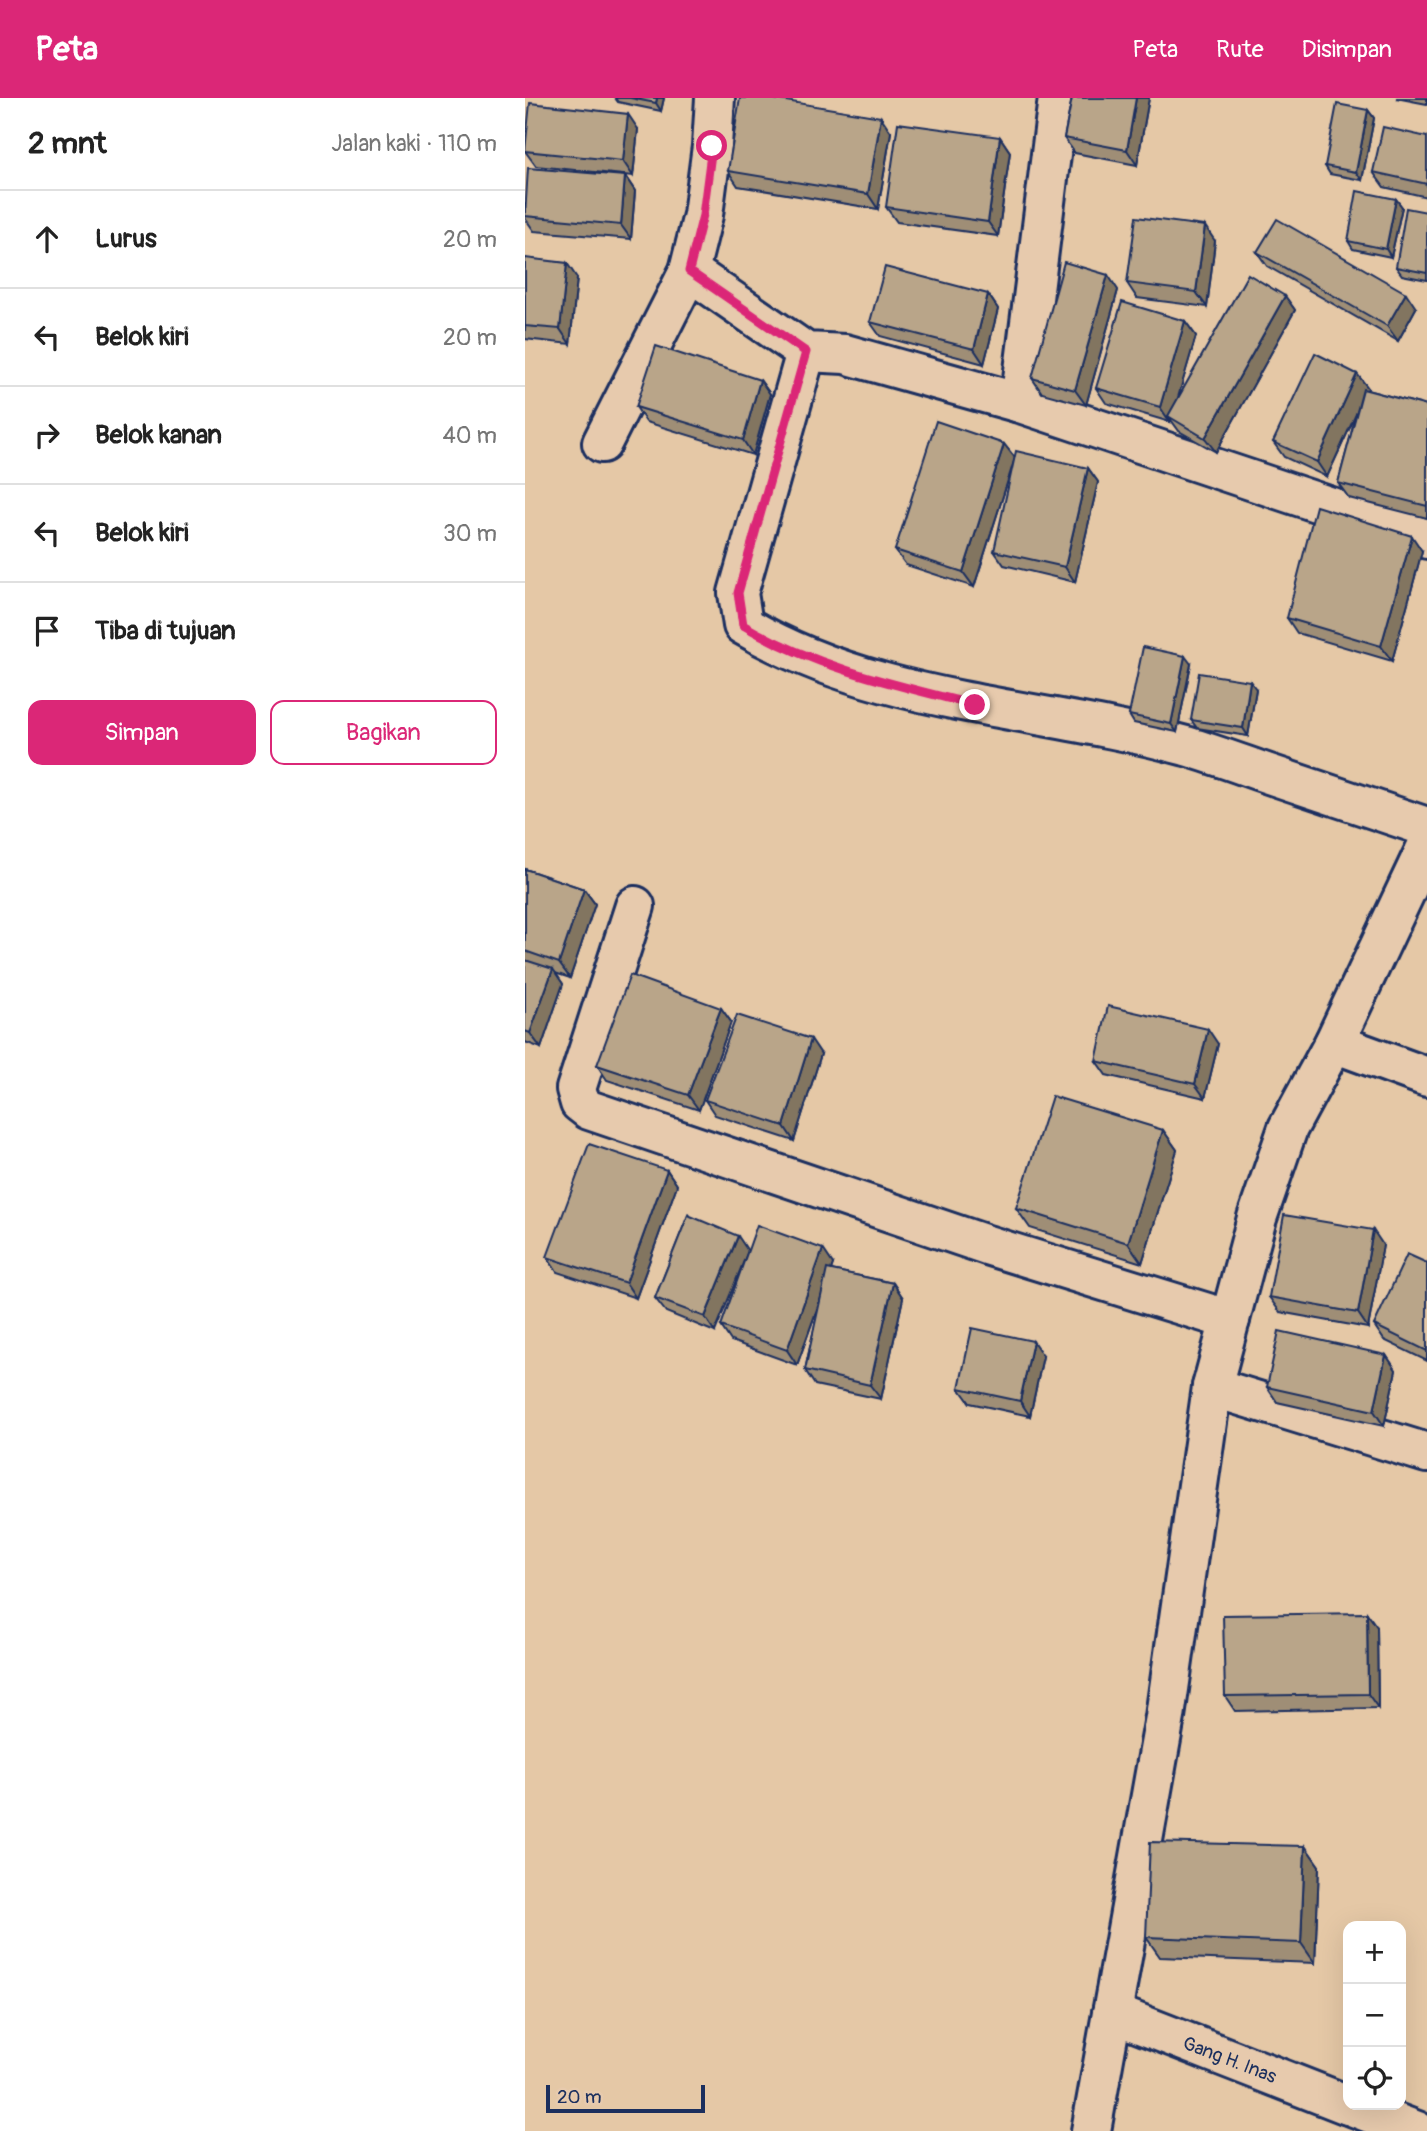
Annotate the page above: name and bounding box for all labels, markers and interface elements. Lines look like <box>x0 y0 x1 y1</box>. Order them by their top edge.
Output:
text: Peta <box>35 29 98 70</box>
text: Peta <box>1132 35 1178 64</box>
text: Rute <box>1216 35 1264 64</box>
text: Disimpan <box>1302 35 1392 64</box>
text: 2 mnt <box>28 125 107 162</box>
text: Jalan kaki · 110 m <box>331 129 497 158</box>
route start <box>696 130 727 161</box>
icon: ahead <box>28 220 66 258</box>
text: Lurus <box>95 223 157 255</box>
text: 20 m <box>443 225 497 254</box>
icon: left <box>28 318 66 356</box>
text: Belok kiri <box>95 321 189 353</box>
text: 20 m <box>443 323 497 352</box>
icon: right <box>28 416 66 454</box>
text: Belok kanan <box>95 419 222 451</box>
text: 40 m <box>443 421 497 450</box>
icon: left <box>28 514 66 552</box>
text: Belok kiri <box>95 517 189 549</box>
text: 30 m <box>443 519 497 548</box>
icon: arrive <box>28 612 66 650</box>
text: Tiba di tujuan <box>95 615 236 647</box>
route end <box>959 689 990 720</box>
button: Simpan <box>28 700 256 765</box>
button: Bagikan <box>270 700 497 765</box>
map controls <box>1343 1921 1406 2110</box>
button: + <box>1343 1921 1406 1984</box>
button: − <box>1343 1984 1406 2047</box>
street label: Gang H. Inas <box>1179 2031 1280 2089</box>
button: locate <box>1343 2047 1406 2110</box>
scale bar <box>546 2082 705 2114</box>
text: 20 m <box>557 2085 602 2109</box>

